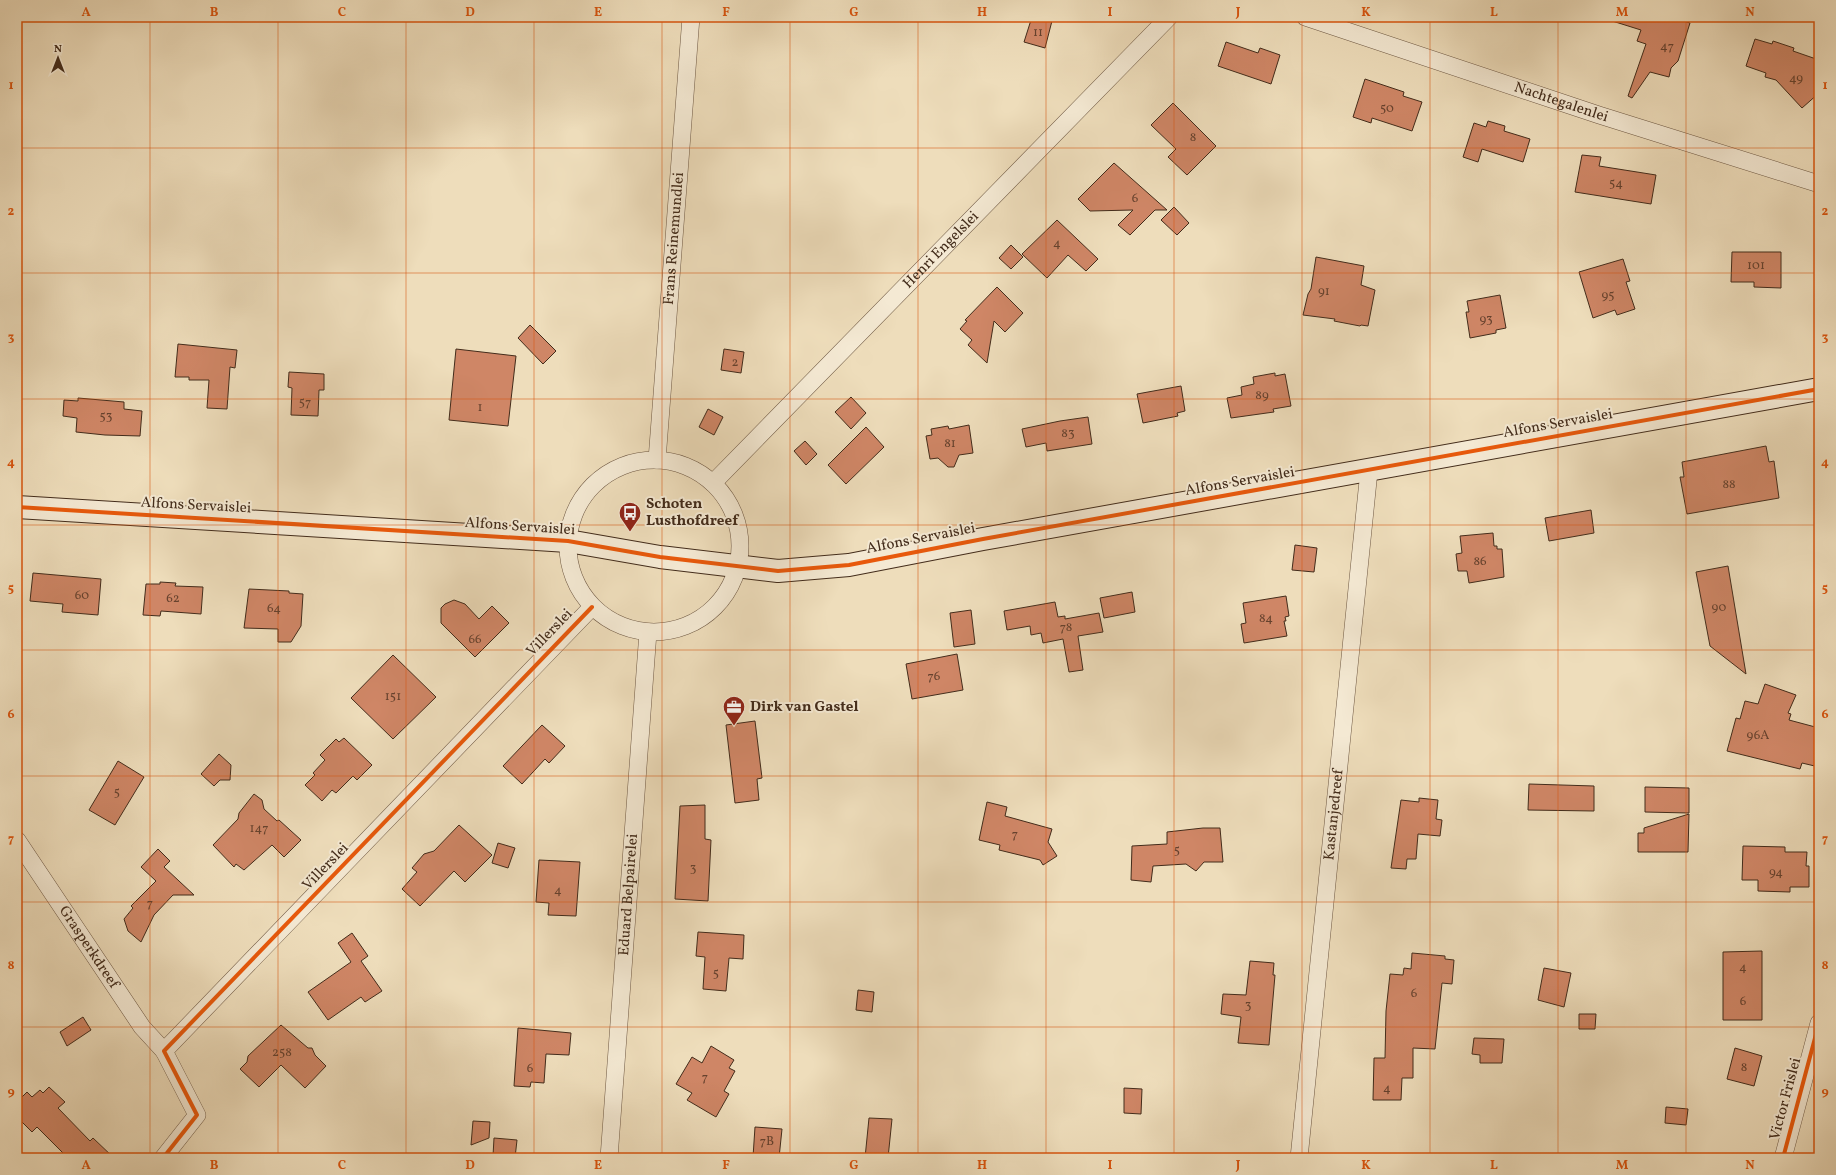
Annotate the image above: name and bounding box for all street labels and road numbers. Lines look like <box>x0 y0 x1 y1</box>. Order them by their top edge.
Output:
street label: Nachtegalenlei <box>1511 77 1611 128</box>
street label: Frans Reinemundlei <box>658 171 690 306</box>
street label: Henri Engelslei <box>898 207 984 293</box>
street label: Alfons Servaislei <box>1502 404 1614 444</box>
street label: Alfons Servaislei <box>1184 462 1296 502</box>
street label: Alfons Servaislei <box>140 493 252 519</box>
street label: Alfons Servaislei <box>464 513 576 541</box>
street label: Alfons Servaislei <box>865 518 977 560</box>
street label: Villerslei <box>522 605 578 661</box>
street label: Kastanjedreef <box>1319 766 1349 861</box>
street label: Eduard Belpairelei <box>614 833 644 957</box>
street label: Villerslei <box>298 839 354 895</box>
street label: Grasperkdreef <box>53 902 125 994</box>
street label: Victor Frislei <box>1765 1056 1807 1142</box>

